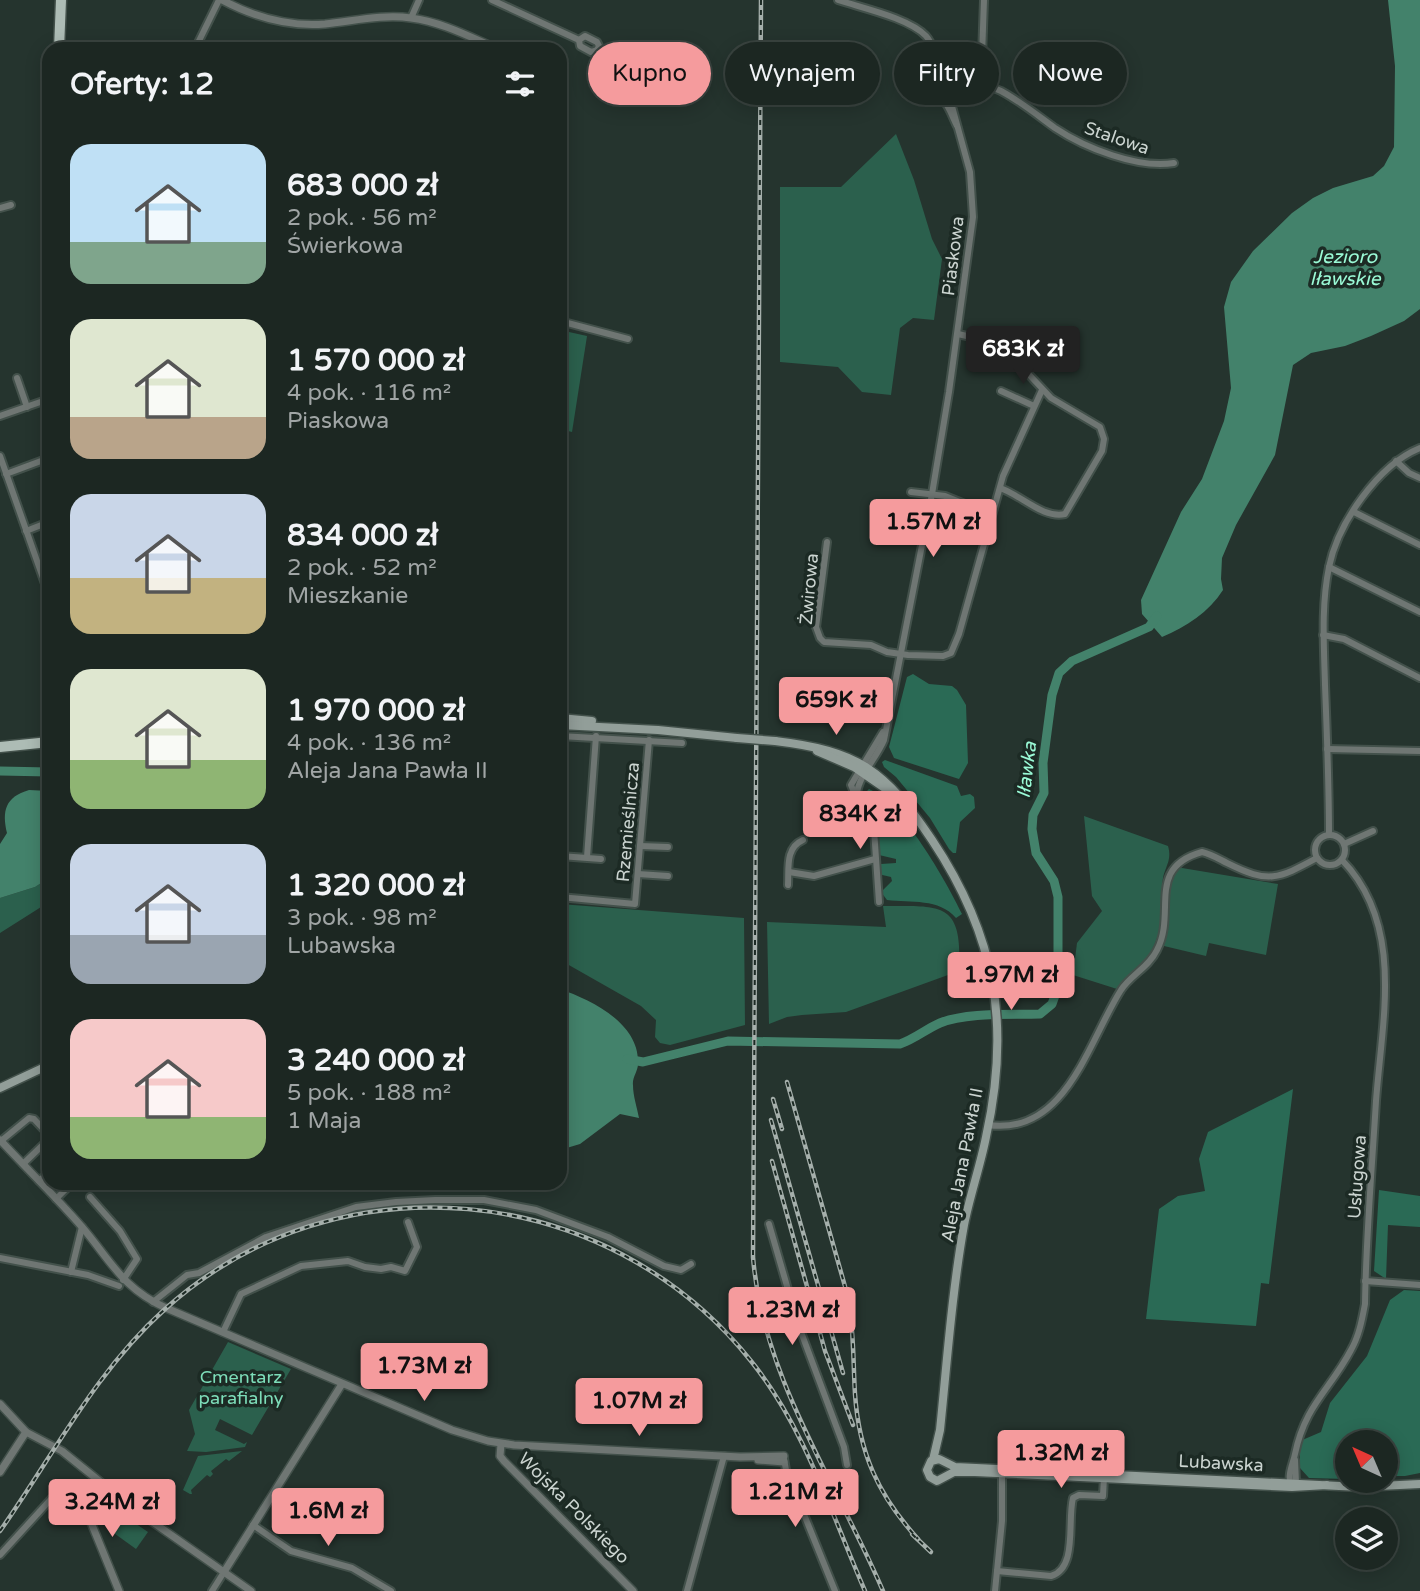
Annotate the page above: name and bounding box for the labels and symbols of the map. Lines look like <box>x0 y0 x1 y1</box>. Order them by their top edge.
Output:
street label: Stalowa <box>1082 117 1152 159</box>
street label: Piaskowa <box>937 215 969 297</box>
water label: Jezioro Iławskie <box>1310 246 1382 290</box>
pin: 683K zł <box>958 326 1088 386</box>
pin: 1.57M zł <box>861 500 1005 559</box>
street label: Żwirowa <box>795 552 823 626</box>
pin: 659K zł <box>771 678 901 737</box>
water label: Iławka <box>1013 739 1042 800</box>
street label: Rzemieślnicza <box>612 761 644 883</box>
pin: 834K zł <box>795 792 925 851</box>
pin: 1.97M zł <box>939 953 1083 1012</box>
street label: Aleja Jana Pawła II <box>936 1086 988 1244</box>
street label: Usługowa <box>1343 1134 1371 1220</box>
pin: 1.23M zł <box>720 1288 864 1347</box>
pin: 1.73M zł <box>352 1344 496 1403</box>
park label: Cmentarz parafialny <box>199 1366 284 1409</box>
pin: 1.07M zł <box>567 1378 711 1438</box>
pin: 1.32M zł <box>989 1430 1133 1490</box>
north arrow <box>1335 1430 1398 1493</box>
street label: Wojska Polskiego <box>514 1448 634 1568</box>
street label: Lubawska <box>1178 1450 1264 1476</box>
pin: 1.21M zł <box>723 1470 867 1529</box>
pin: 3.24M zł <box>40 1480 184 1539</box>
pin: 1.6M zł <box>263 1488 393 1548</box>

